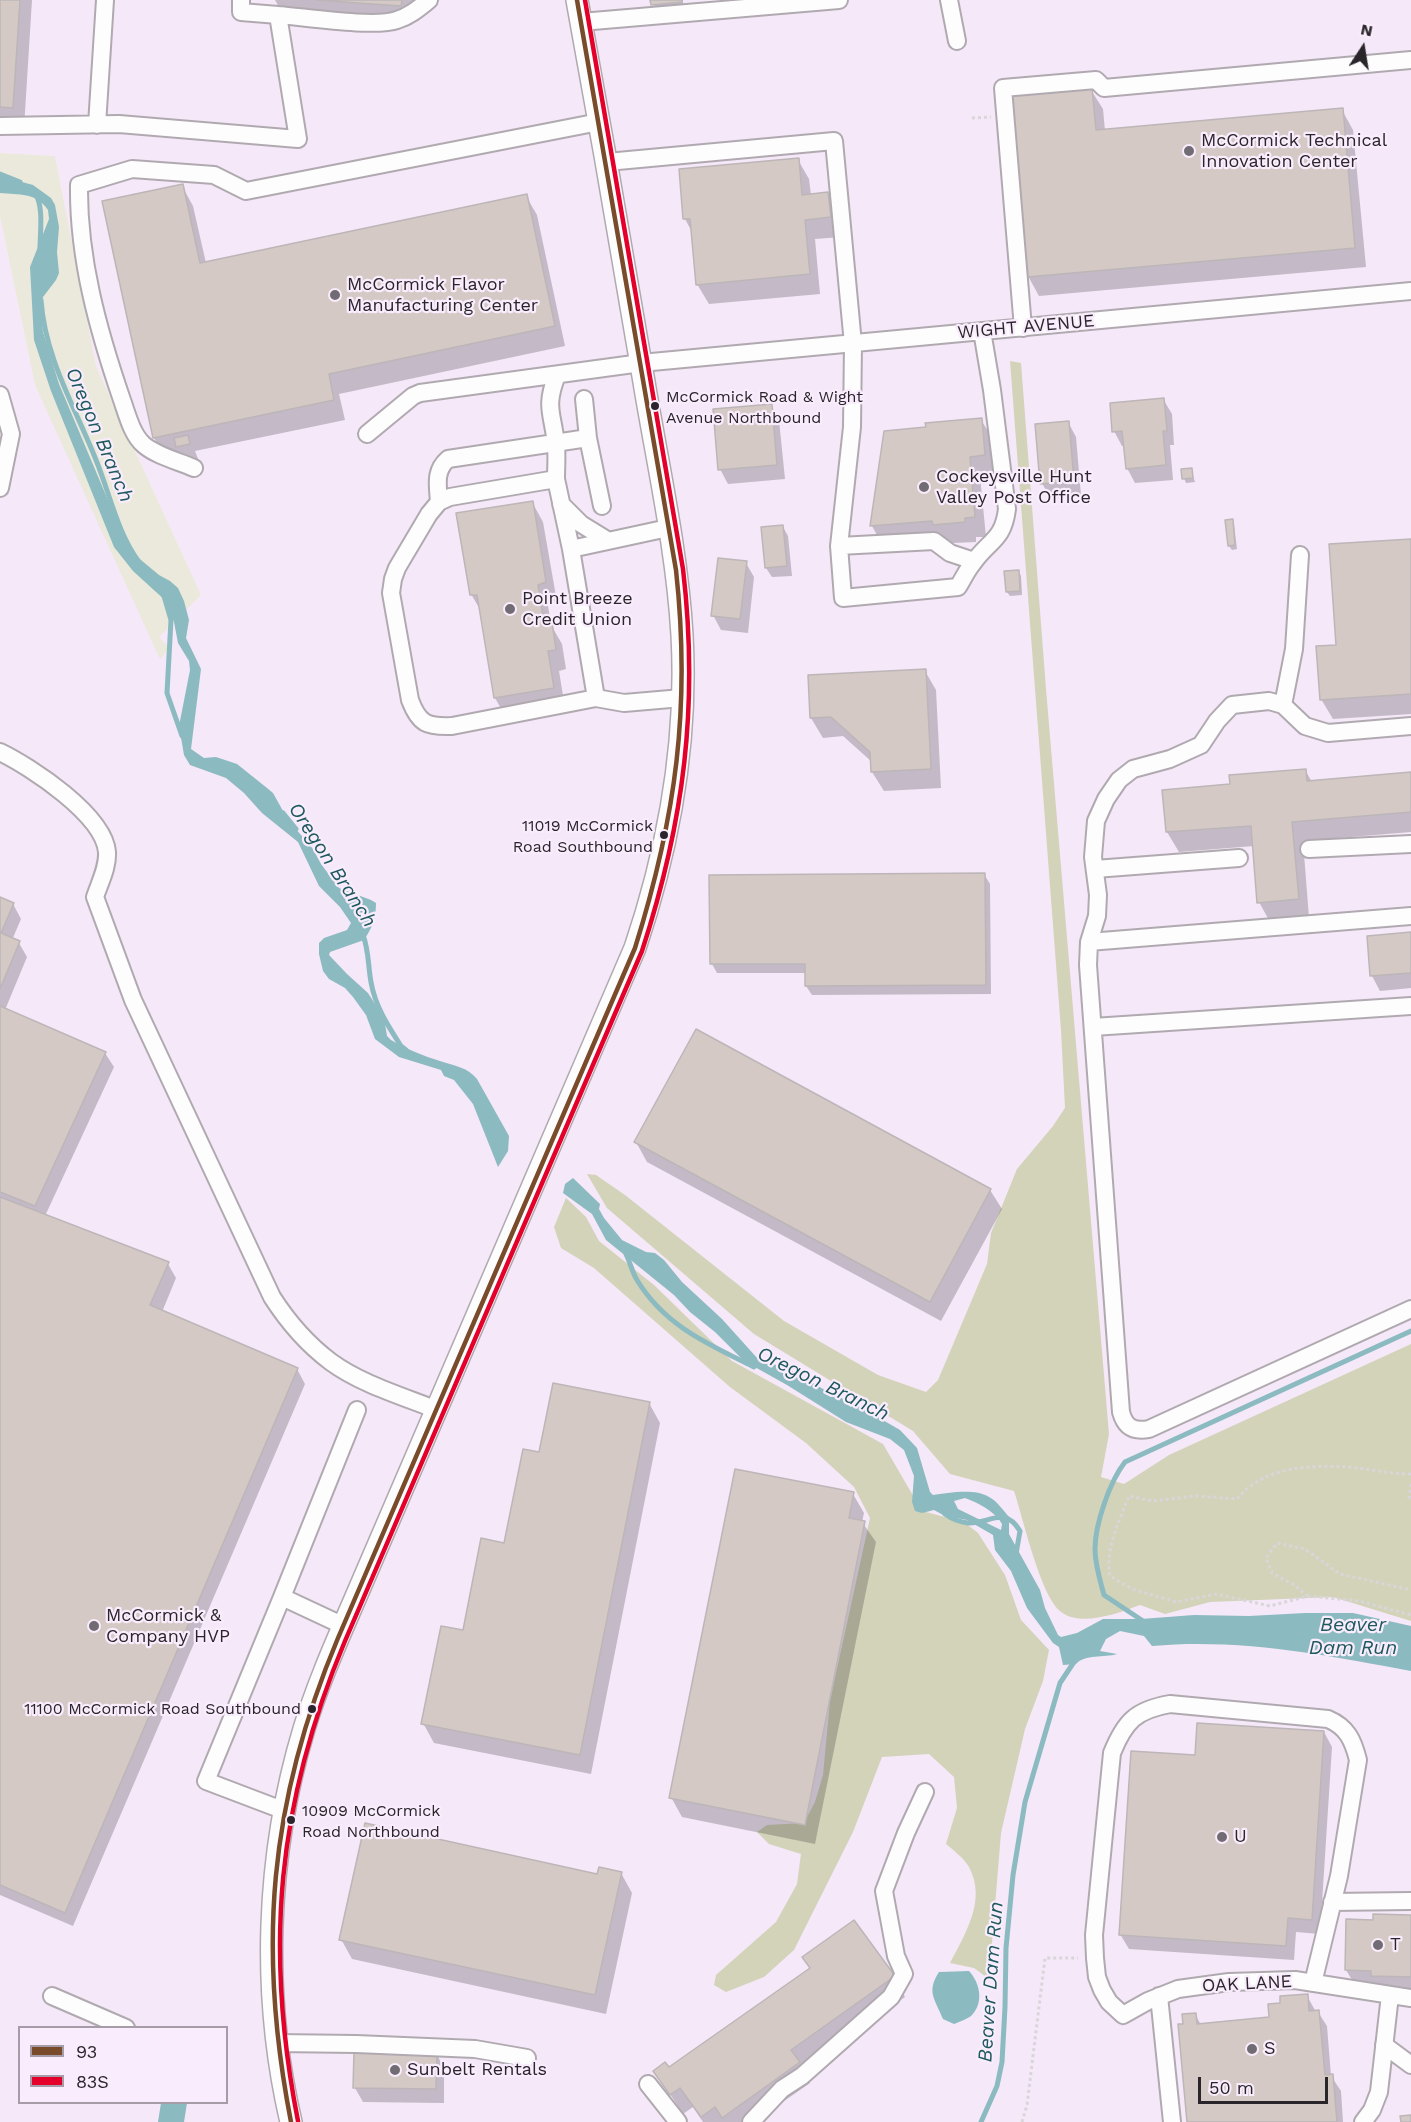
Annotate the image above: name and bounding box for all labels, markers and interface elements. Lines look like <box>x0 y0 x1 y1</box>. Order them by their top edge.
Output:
north arrow <box>1333 18 1393 78</box>
text: N <box>1359 19 1375 40</box>
place label: McCormick Technical Innovation Center <box>1201 130 1387 172</box>
marker: McCormick Technical Innovation Center <box>1182 144 1196 158</box>
place label: McCormick Flavor Manufacturing Center <box>347 274 538 316</box>
marker: McCormick Flavor Manufacturing Center <box>328 288 342 302</box>
street label: WIGHT AVENUE <box>957 310 1095 344</box>
water label: Oregon Branch <box>60 364 138 506</box>
place label: McCormick Road & Wight Avenue Northbound <box>666 387 863 425</box>
marker: McCormick Road & Wight Avenue Northbound <box>649 400 661 412</box>
place label: Cockeysville Hunt Valley Post Office <box>936 466 1092 508</box>
marker: Cockeysville Hunt Valley Post Office <box>917 480 931 494</box>
place label: Point Breeze Credit Union <box>522 588 633 630</box>
marker: Point Breeze Credit Union <box>503 602 517 616</box>
water label: Oregon Branch <box>283 798 381 932</box>
place label: 11019 McCormick Road Southbound <box>513 816 653 854</box>
marker: 11019 McCormick Road Southbound <box>658 829 670 841</box>
water label: Oregon Branch <box>753 1342 893 1426</box>
place label: McCormick & Company HVP <box>106 1605 230 1648</box>
water label: Beaver Dam Run <box>1309 1613 1397 1660</box>
marker: McCormick & Company HVP <box>87 1619 101 1633</box>
place label: 11100 McCormick Road Southbound <box>24 1699 301 1719</box>
marker: 11100 McCormick Road Southbound <box>306 1703 318 1715</box>
place label: 10909 McCormick Road Northbound <box>302 1801 440 1839</box>
marker: 10909 McCormick Road Northbound <box>285 1814 297 1826</box>
place label: U <box>1234 1826 1247 1848</box>
marker: U <box>1215 1830 1229 1844</box>
water label: Beaver Dam Run <box>973 1901 1009 2063</box>
place label: T <box>1390 1934 1401 1956</box>
marker: T <box>1371 1938 1385 1952</box>
street label: OAK LANE <box>1201 1971 1293 1997</box>
legend <box>18 2026 228 2104</box>
place label: S <box>1264 2038 1276 2060</box>
text: 93 <box>76 2041 97 2062</box>
marker: S <box>1245 2042 1259 2056</box>
place label: Sunbelt Rentals <box>407 2059 547 2081</box>
marker: Sunbelt Rentals <box>388 2063 402 2077</box>
scale bar <box>1201 2065 1332 2103</box>
text: 83S <box>76 2071 109 2092</box>
text: 50 m <box>1209 2077 1254 2098</box>

